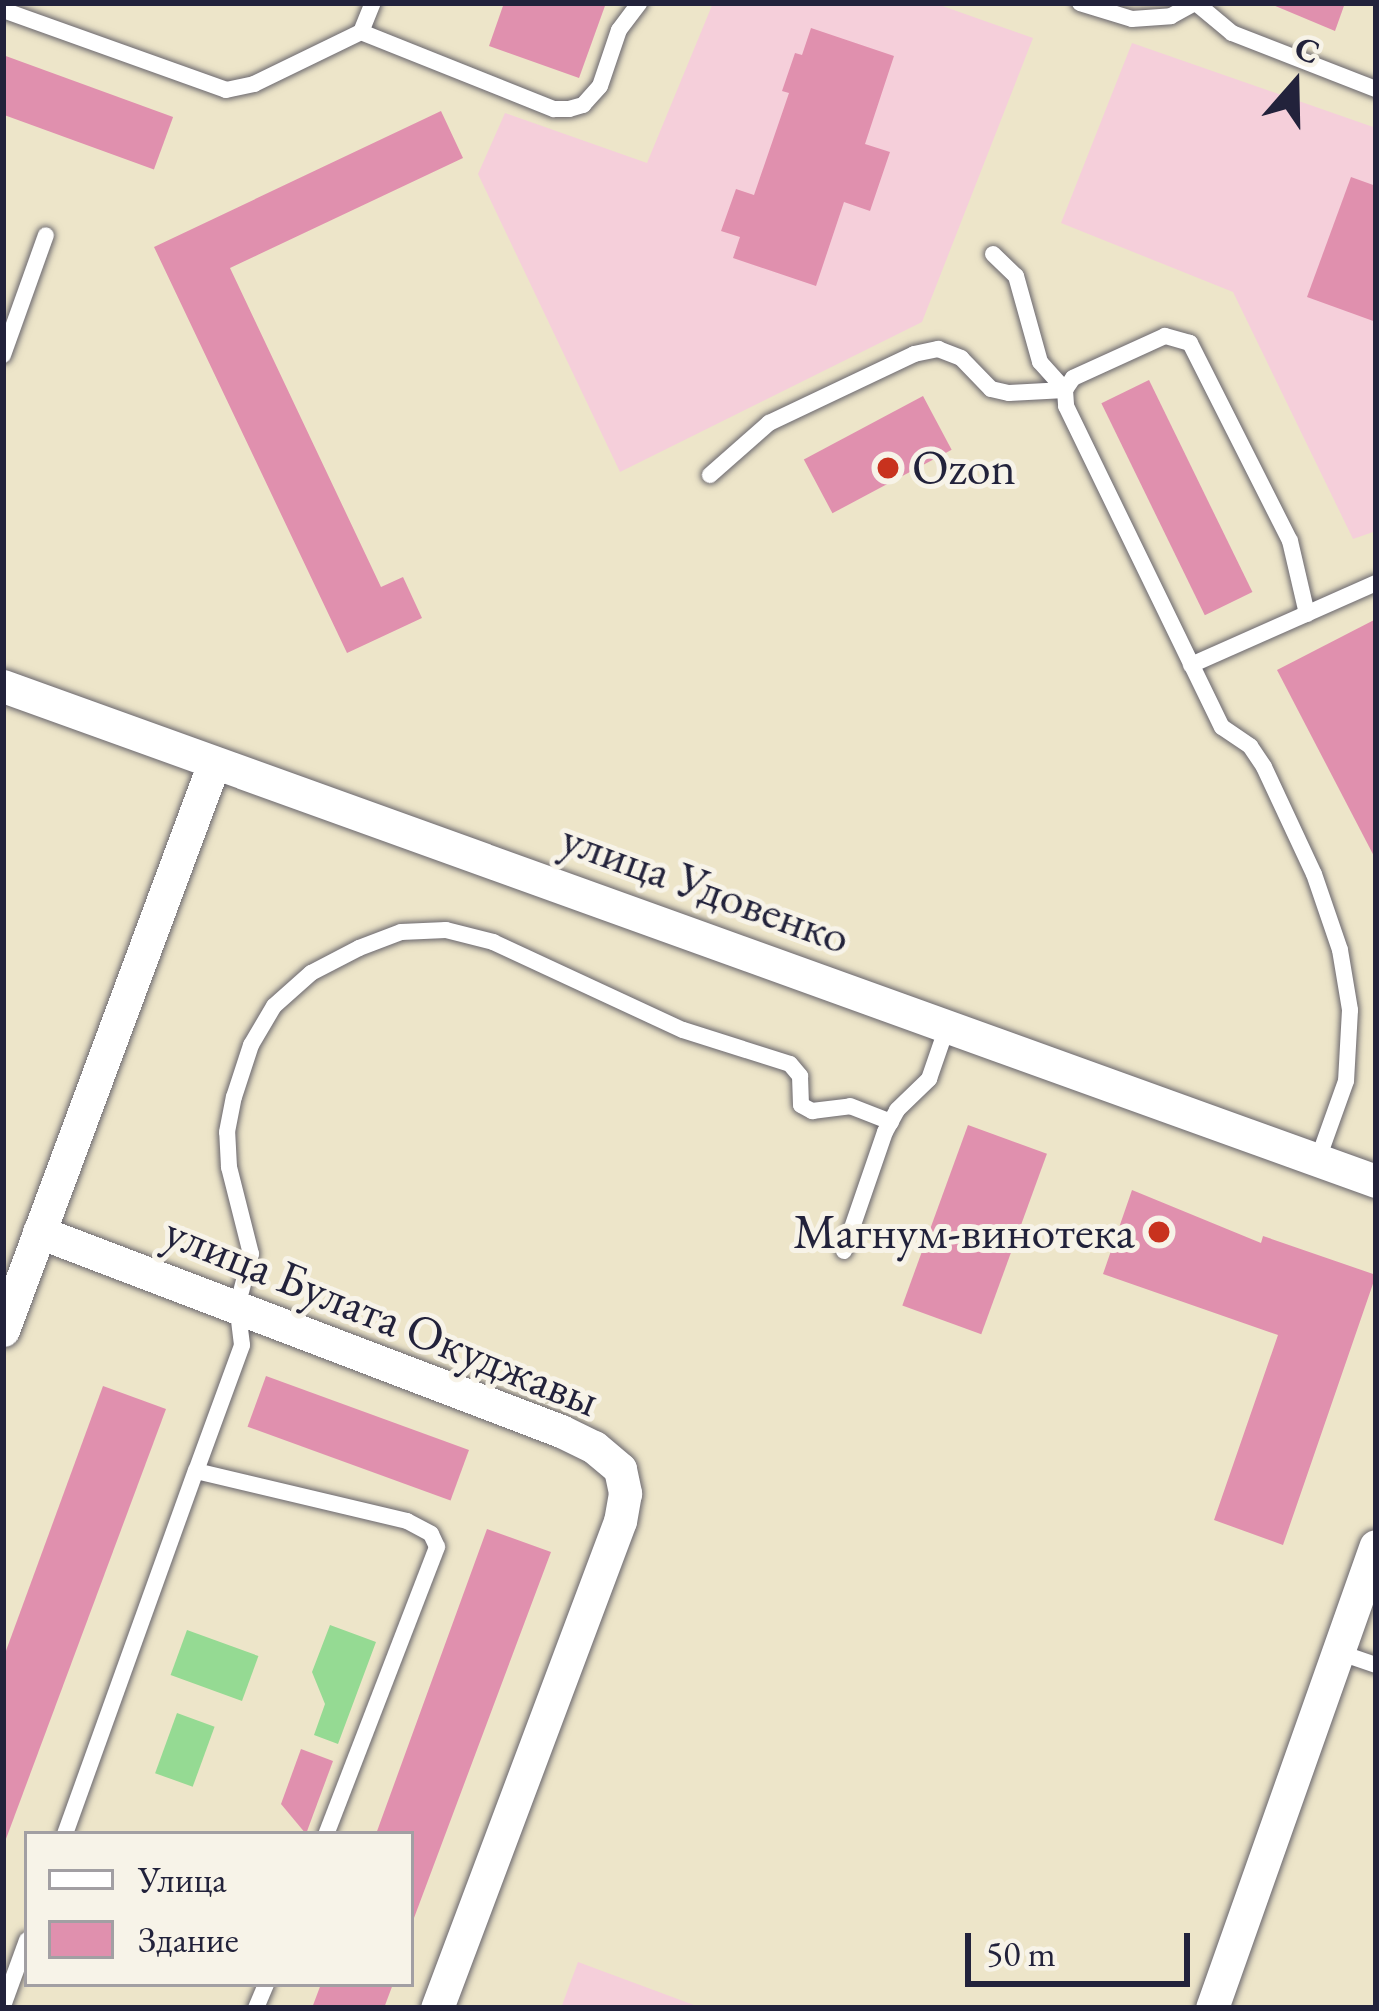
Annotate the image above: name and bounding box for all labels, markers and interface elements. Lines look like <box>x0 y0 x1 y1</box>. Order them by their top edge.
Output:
north arrow <box>1235 24 1355 144</box>
text: С <box>1289 25 1326 74</box>
place label: Ozon <box>912 439 1016 497</box>
marker: Ozon <box>875 455 901 481</box>
street label: улица Удовенко <box>554 808 858 966</box>
street label: улица Булата Окуджавы <box>156 1202 608 1428</box>
place label: Магнум-винотека <box>793 1203 1135 1261</box>
marker: Магнум-винотека <box>1146 1219 1172 1245</box>
legend <box>24 1831 414 1987</box>
text: Улица <box>138 1856 227 1903</box>
scale bar <box>971 1909 1196 1983</box>
text: Здание <box>138 1916 239 1963</box>
text: 50 m <box>986 1930 1056 1977</box>

